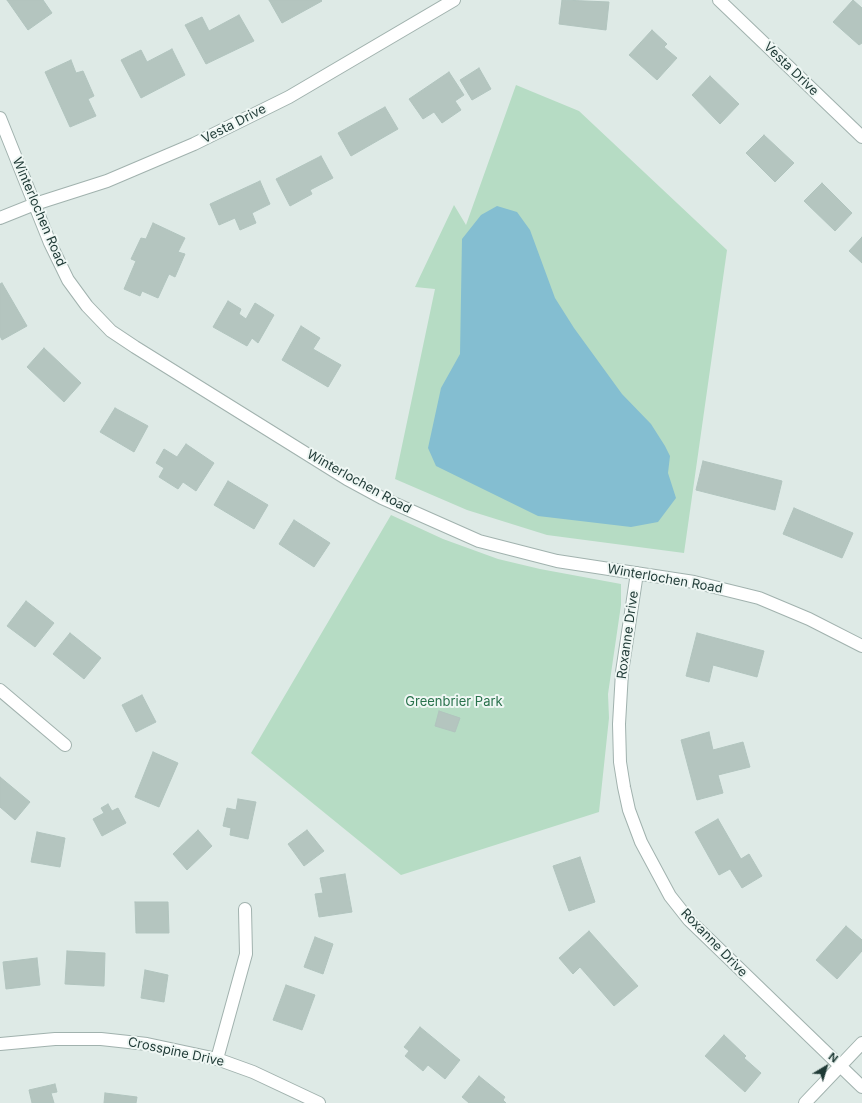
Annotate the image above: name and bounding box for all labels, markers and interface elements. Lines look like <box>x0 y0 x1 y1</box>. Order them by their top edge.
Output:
street label: Vesta Drive <box>760 39 822 99</box>
street label: Vesta Drive <box>199 101 269 147</box>
street label: Winterlochen Road <box>9 155 69 269</box>
street label: Winterlochen Road <box>304 447 414 517</box>
street label: Winterlochen Road <box>606 561 724 597</box>
street label: Roxanne Drive <box>614 590 642 680</box>
park label: Greenbrier Park <box>405 694 503 710</box>
street label: Roxanne Drive <box>678 906 750 980</box>
street label: Crosspine Drive <box>126 1034 226 1070</box>
north arrow <box>806 1047 846 1087</box>
text: N <box>826 1049 841 1066</box>

